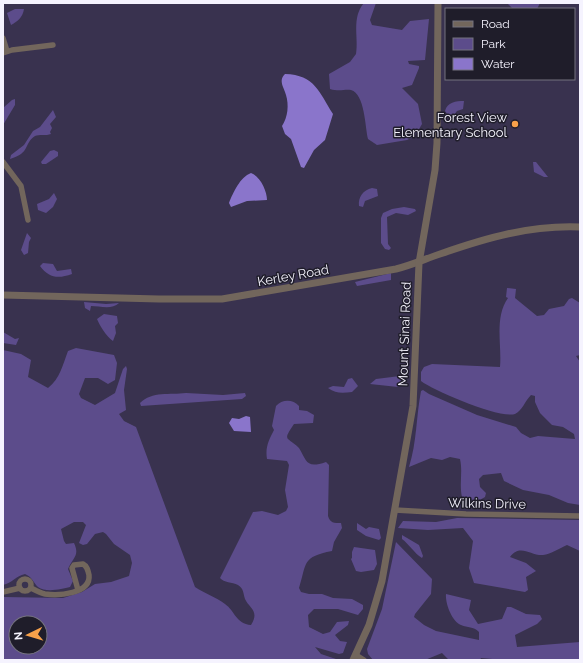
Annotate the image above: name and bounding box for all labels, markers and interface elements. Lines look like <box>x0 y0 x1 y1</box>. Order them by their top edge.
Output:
legend <box>445 8 575 80</box>
text: Road <box>481 17 510 31</box>
text: Park <box>481 37 506 51</box>
text: Water <box>481 57 515 71</box>
place label: Forest View Elementary School <box>393 110 507 140</box>
marker: Forest View Elementary School <box>510 119 520 129</box>
street label: Kerley Road <box>256 262 330 289</box>
street label: Mount Sinai Road <box>395 281 414 387</box>
street label: Wilkins Drive <box>448 495 526 512</box>
north arrow <box>8 615 48 655</box>
text: N <box>12 631 25 641</box>

